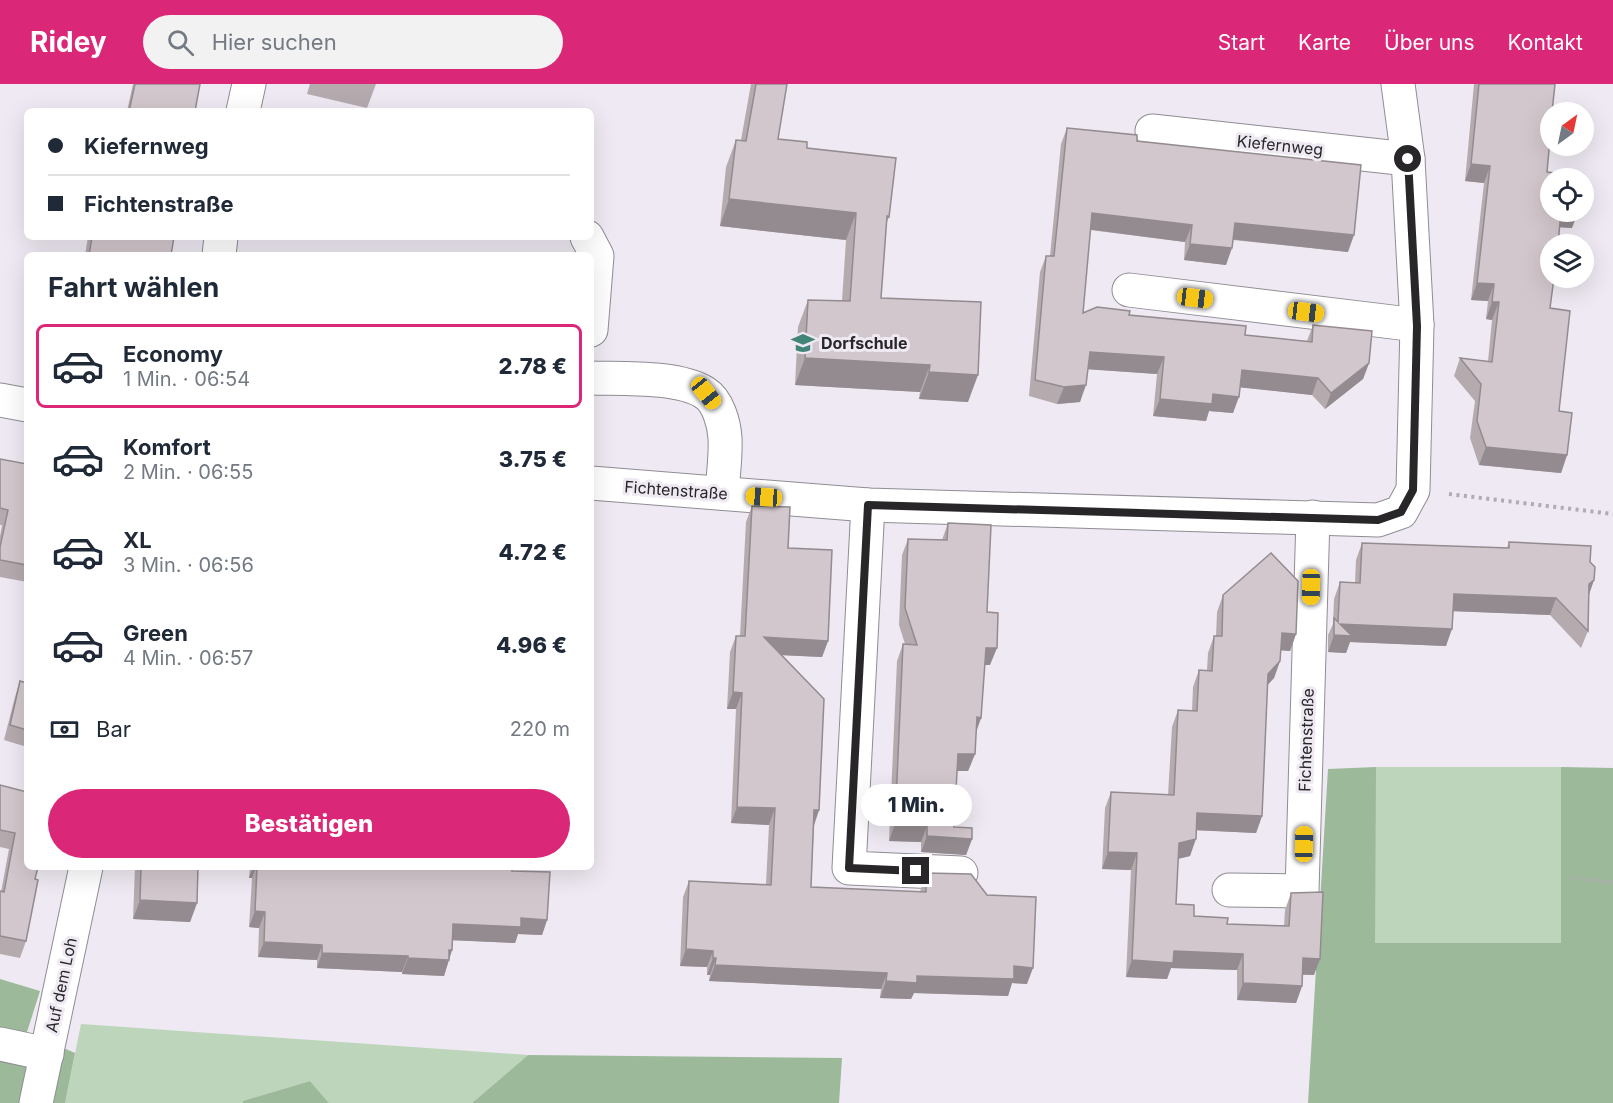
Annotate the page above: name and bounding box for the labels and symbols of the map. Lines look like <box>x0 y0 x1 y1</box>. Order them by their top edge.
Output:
north arrow <box>1540 102 1594 156</box>
street label: Kiefernweg <box>1236 131 1324 159</box>
route start <box>1394 145 1421 172</box>
car <box>1176 287 1214 309</box>
car <box>1287 301 1325 323</box>
school or university icon: Dorfschule <box>790 330 816 356</box>
place label: Dorfschule <box>821 333 907 353</box>
car <box>688 373 724 413</box>
street label: Fichtenstraße <box>624 476 728 504</box>
car <box>745 487 783 507</box>
car <box>1302 569 1320 605</box>
street label: Fichtenstraße <box>1294 688 1318 792</box>
callout: 1 Min. <box>860 784 972 826</box>
car <box>1295 826 1313 862</box>
route end <box>902 857 929 884</box>
street label: Auf dem Loh <box>41 936 81 1034</box>

